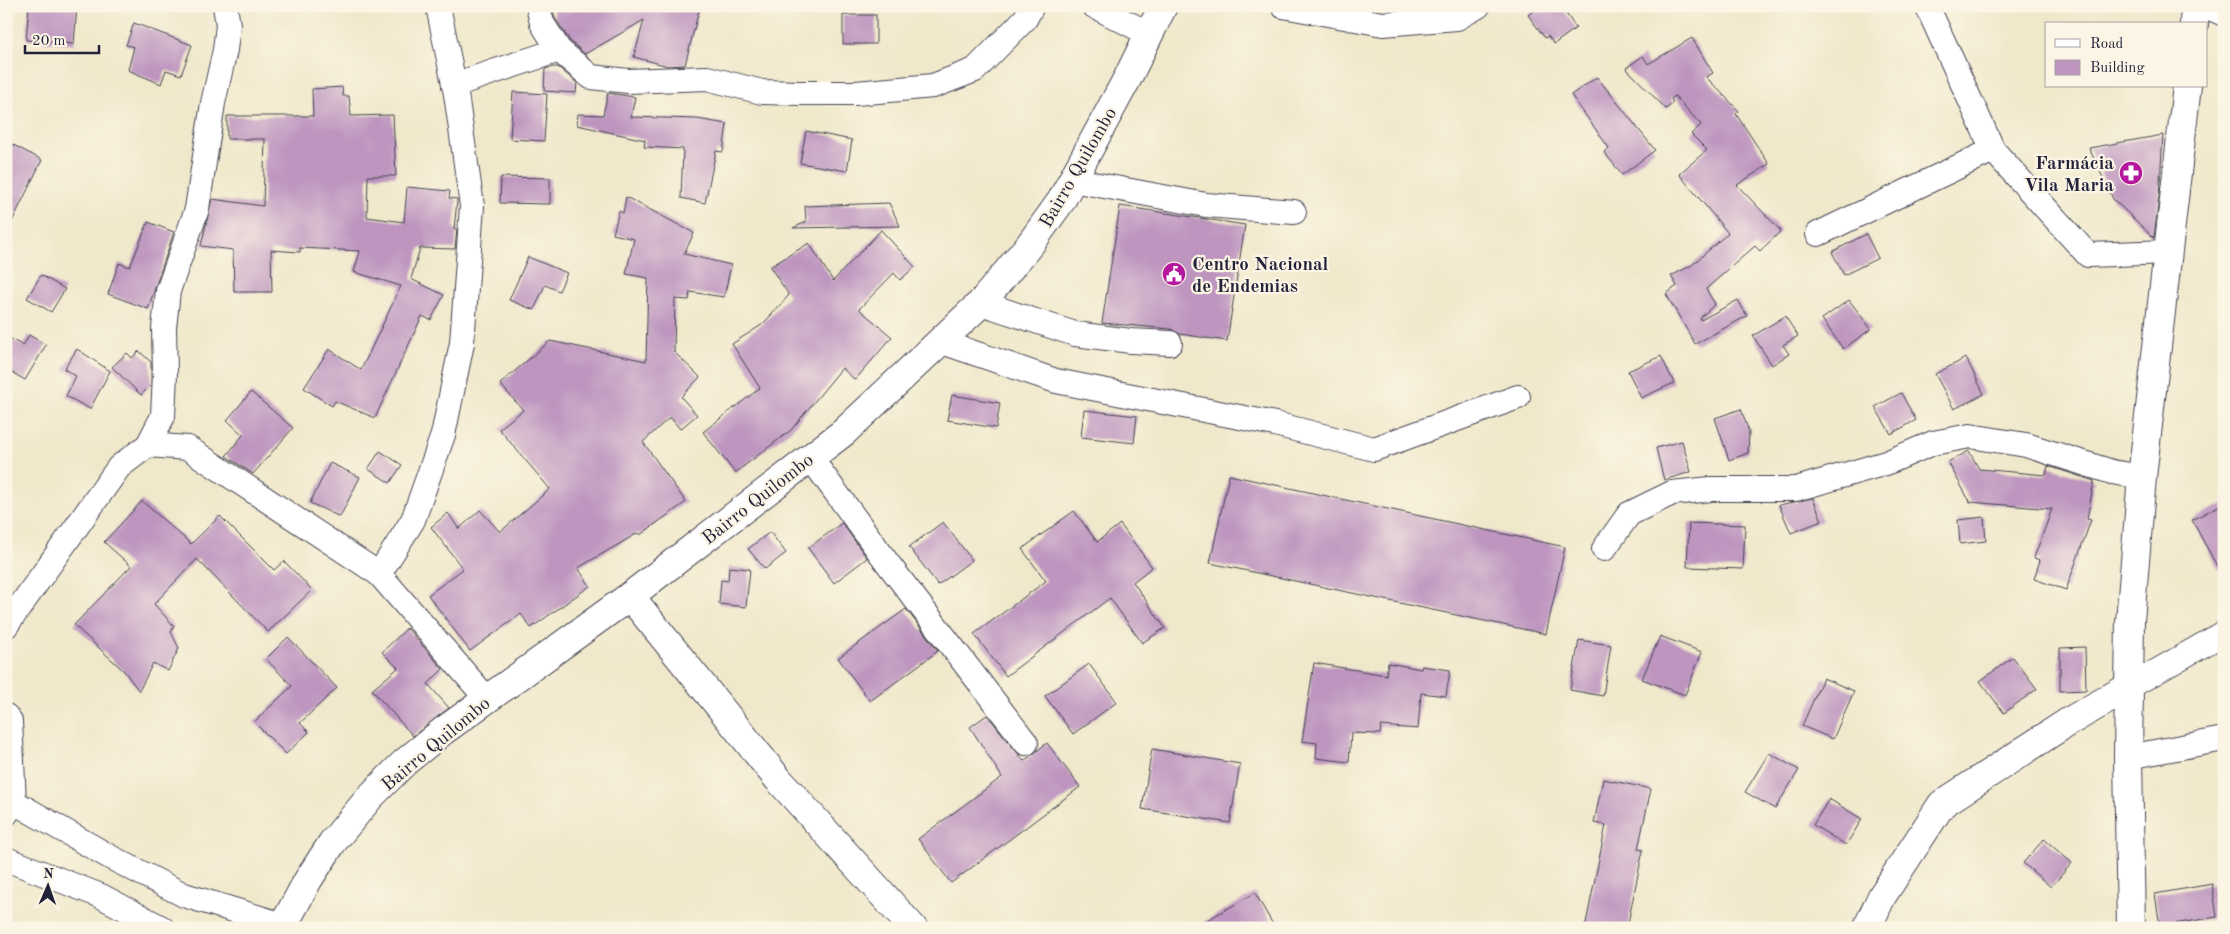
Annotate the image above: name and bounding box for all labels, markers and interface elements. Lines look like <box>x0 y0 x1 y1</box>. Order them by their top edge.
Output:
scale bar <box>25 22 99 54</box>
legend <box>2045 22 2208 88</box>
text: 20 m <box>32 34 66 49</box>
text: Road <box>2090 37 2124 52</box>
text: Building <box>2090 61 2145 76</box>
street label: Bairro Quilombo <box>1037 105 1121 232</box>
place label: Farmácia Vila Maria <box>2024 155 2114 196</box>
pharmacy icon: Farmácia Vila Maria <box>2118 160 2144 186</box>
place label: Centro Nacional de Endemias <box>1192 256 1329 297</box>
public building icon: Centro Nacional de Endemias <box>1161 261 1187 287</box>
street label: Bairro Quilombo <box>699 451 818 549</box>
street label: Bairro Quilombo <box>379 694 495 796</box>
north arrow <box>22 862 72 912</box>
text: N <box>43 867 54 881</box>

